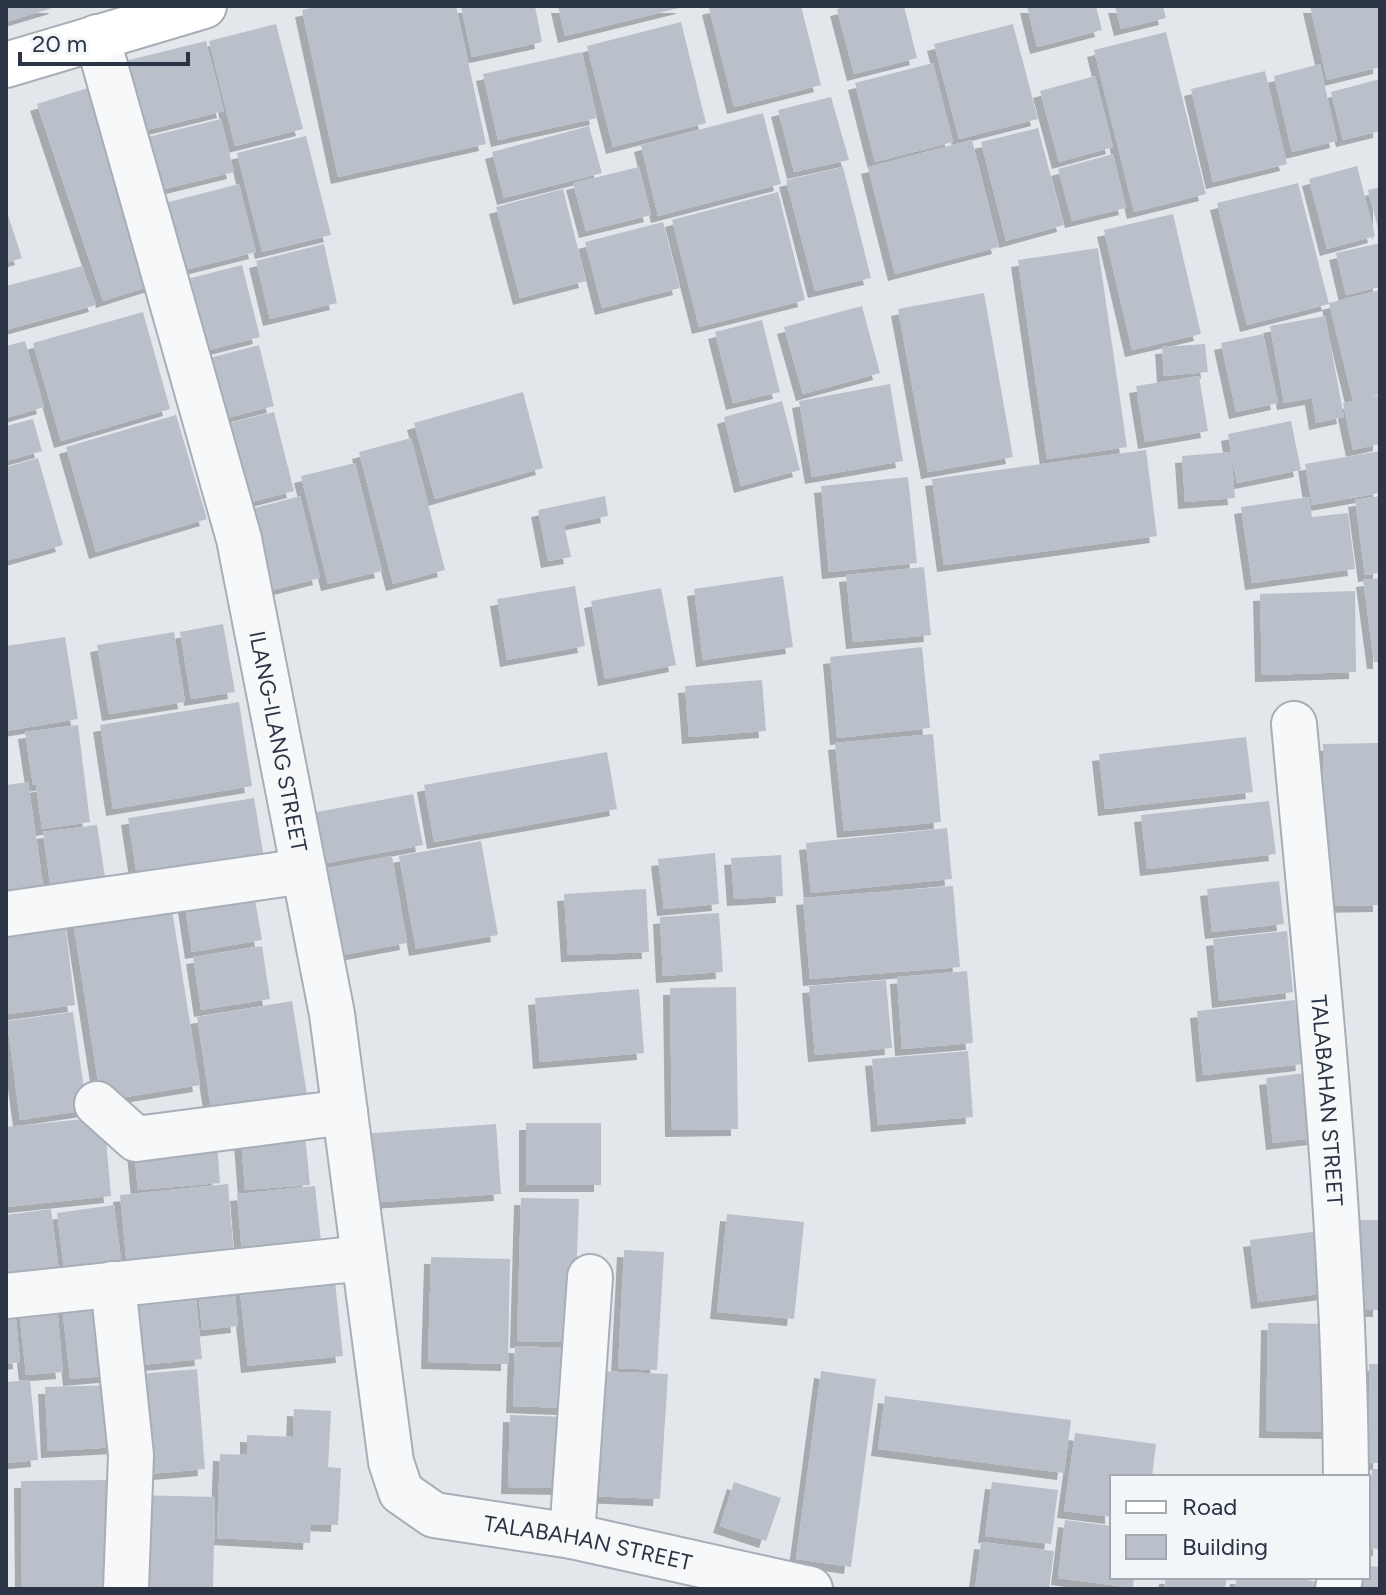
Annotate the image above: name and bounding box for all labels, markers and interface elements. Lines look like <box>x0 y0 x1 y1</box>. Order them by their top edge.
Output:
scale bar <box>20 16 188 66</box>
text: 20 m <box>32 29 87 58</box>
street label: ILANG-ILANG STREET <box>244 629 313 854</box>
street label: TALABAHAN STREET <box>1306 994 1349 1207</box>
legend <box>1110 1475 1370 1579</box>
text: Road <box>1182 1492 1237 1521</box>
street label: TALABAHAN STREET <box>482 1509 695 1576</box>
text: Building <box>1182 1532 1268 1561</box>

